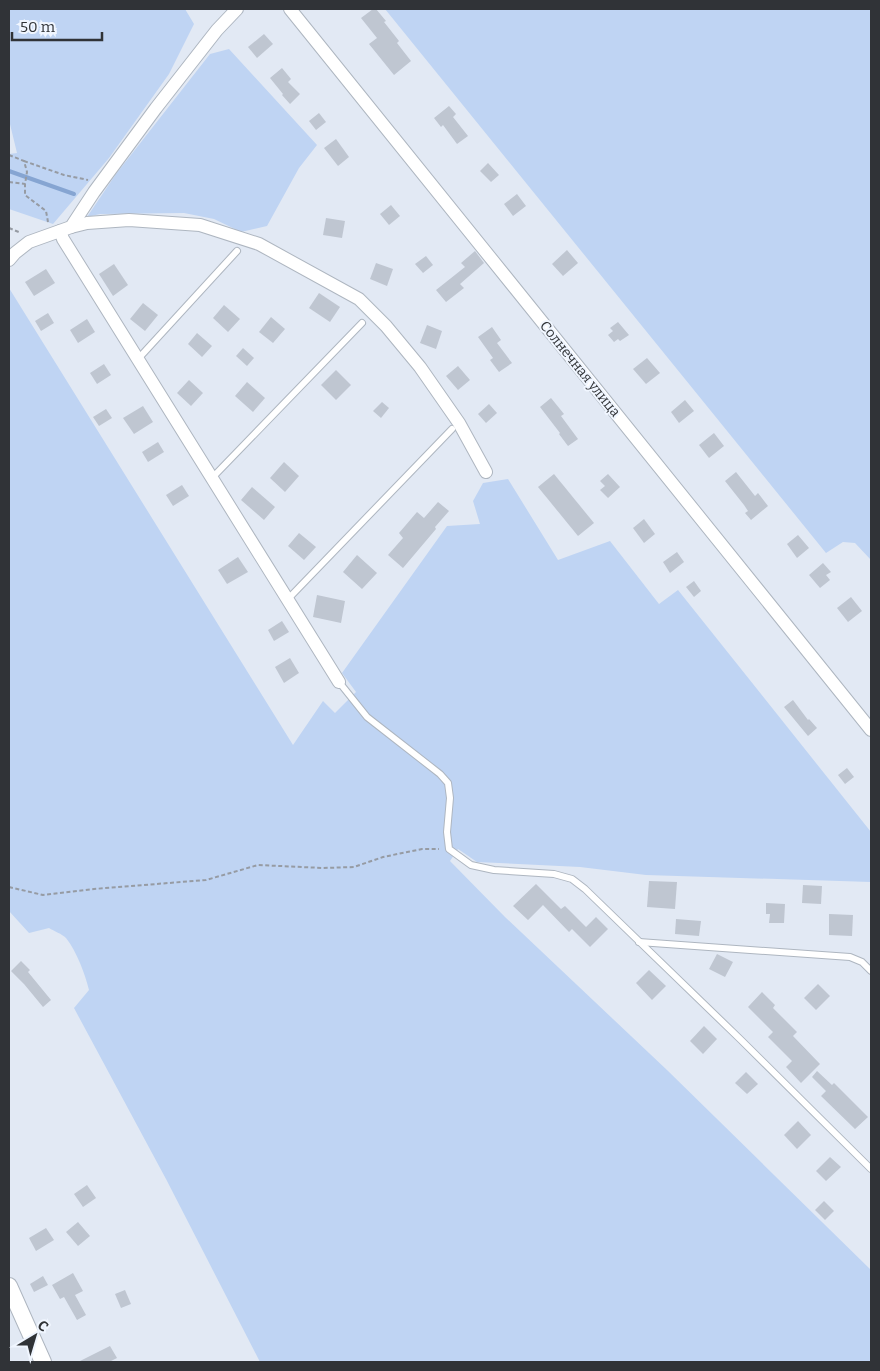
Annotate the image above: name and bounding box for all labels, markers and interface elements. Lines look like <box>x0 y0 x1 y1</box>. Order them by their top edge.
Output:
scale bar <box>12 10 102 42</box>
text: 50 m <box>20 18 56 36</box>
street label: Солнечная улица <box>536 318 624 421</box>
north arrow <box>10 1311 60 1361</box>
text: С <box>34 1317 52 1336</box>

